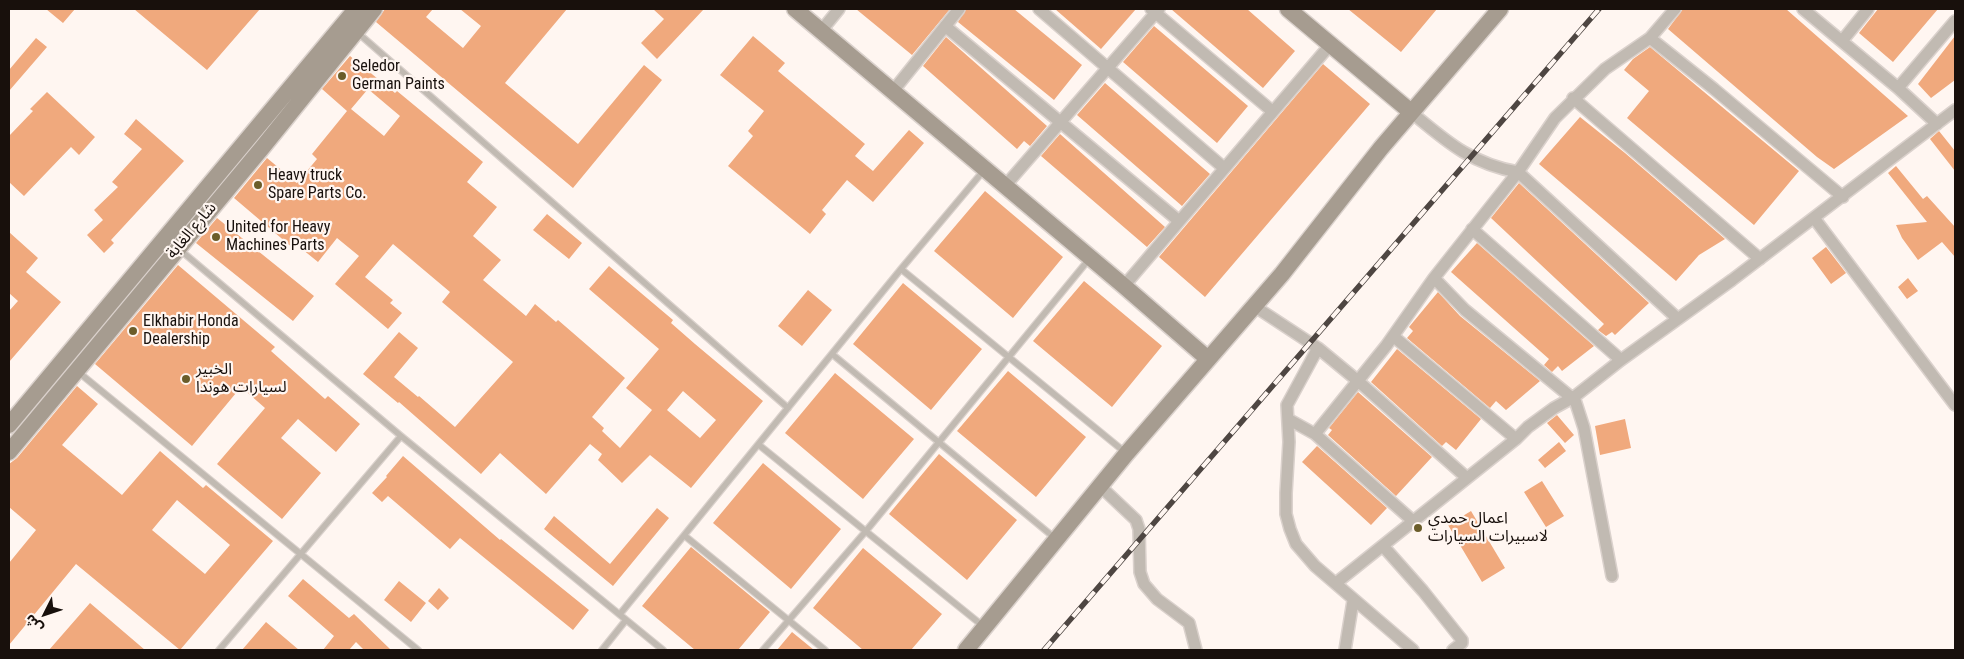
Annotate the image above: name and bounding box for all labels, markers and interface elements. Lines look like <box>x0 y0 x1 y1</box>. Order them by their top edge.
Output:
place label: Seledor German Paints <box>352 57 445 95</box>
marker: Seledor German Paints <box>336 70 348 82</box>
place label: Heavy truck Spare Parts Co. <box>268 166 366 204</box>
marker: Heavy truck Spare Parts Co. <box>252 179 264 191</box>
street label: شارع الغابة <box>163 199 221 263</box>
place label: United for Heavy Machines Parts <box>226 218 330 256</box>
marker: United for Heavy Machines Parts <box>210 231 222 243</box>
place label: Elkhabir Honda Dealership <box>143 312 239 350</box>
marker: Elkhabir Honda Dealership <box>127 325 139 337</box>
place label: الخبير لسيارات هوندا <box>196 360 287 398</box>
marker: الخبير لسيارات هوندا <box>180 373 192 385</box>
place label: اعمال حمدي لاسبيرات السيارات <box>1428 509 1548 547</box>
marker: اعمال حمدي لاسبيرات السيارات <box>1412 522 1424 534</box>
north arrow <box>20 589 70 639</box>
text: ش <box>21 611 46 636</box>

